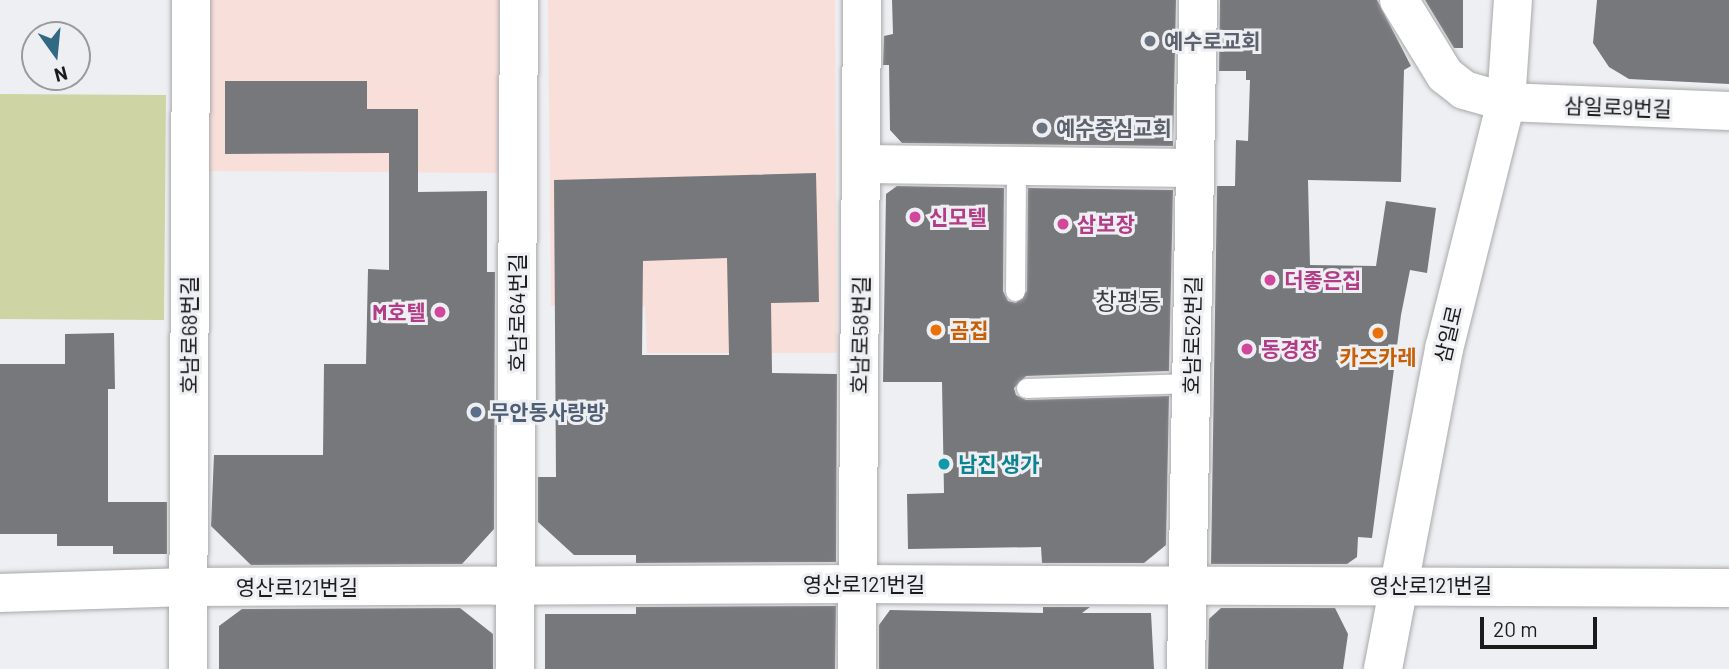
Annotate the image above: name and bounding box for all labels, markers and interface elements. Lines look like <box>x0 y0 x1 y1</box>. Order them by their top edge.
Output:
north arrow <box>21 21 91 91</box>
place label: 예수로교회 <box>1164 28 1261 54</box>
marker: 예수로교회 <box>1142 33 1158 49</box>
text: N <box>52 62 70 88</box>
street label: 삼일로9번길 <box>1564 93 1672 121</box>
place label: 예수중심교회 <box>1056 115 1172 141</box>
marker: 예수중심교회 <box>1034 120 1050 136</box>
place label: 신모텔 <box>929 204 987 230</box>
marker: 신모텔 <box>907 209 923 225</box>
place label: 삼보장 <box>1077 211 1135 237</box>
marker: 삼보장 <box>1055 216 1071 232</box>
street label: 호남로64번길 <box>504 254 530 372</box>
place label: 더좋은집 <box>1284 267 1361 293</box>
marker: 더좋은집 <box>1262 272 1278 288</box>
street label: 호남로52번길 <box>1178 275 1206 395</box>
street label: 호남로68번길 <box>176 276 202 394</box>
street label: 호남로58번길 <box>846 276 874 394</box>
district label: 창평동 <box>1095 287 1161 315</box>
place label: M호텔 <box>372 299 426 325</box>
street label: 삼일로 <box>1429 303 1467 365</box>
marker: M호텔 <box>432 304 448 320</box>
place label: 곰집 <box>950 317 989 343</box>
marker: 곰집 <box>928 322 944 338</box>
marker: 카즈카레 <box>1370 325 1386 341</box>
place label: 동경장 <box>1261 336 1319 362</box>
marker: 동경장 <box>1239 341 1255 357</box>
place label: 카즈카레 <box>1339 344 1417 370</box>
place label: 무안동사랑방 <box>490 399 606 425</box>
marker: 무안동사랑방 <box>468 404 484 420</box>
place label: 남진 생가 <box>958 451 1039 477</box>
marker: 남진 생가 <box>936 456 952 472</box>
street label: 영산로121번길 <box>803 571 925 597</box>
street label: 영산로121번길 <box>1370 572 1492 598</box>
street label: 영산로121번길 <box>236 574 358 600</box>
scale bar <box>1484 602 1601 646</box>
text: 20 m <box>1493 616 1538 641</box>

